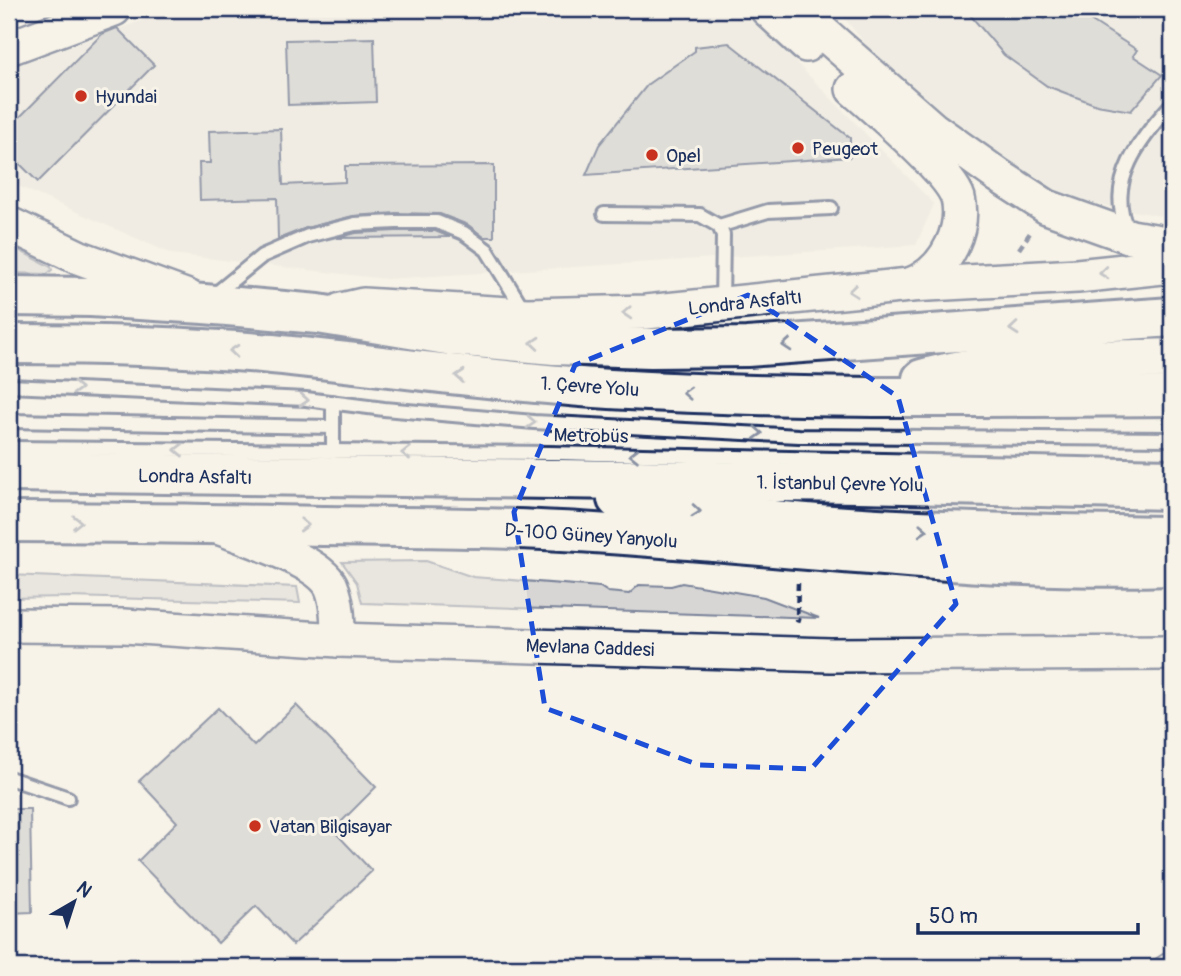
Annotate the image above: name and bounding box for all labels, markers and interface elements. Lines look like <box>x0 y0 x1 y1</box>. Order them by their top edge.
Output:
place label: Hyundai <box>95 85 157 109</box>
marker: Hyundai <box>73 88 89 104</box>
place label: Peugeot <box>812 137 879 161</box>
marker: Peugeot <box>790 140 806 156</box>
place label: Opel <box>666 144 701 168</box>
marker: Opel <box>644 147 660 163</box>
one-way arrow <box>1099 265 1110 280</box>
one-way arrow <box>847 283 859 298</box>
street label: Londra Asfaltı <box>687 285 803 321</box>
one-way arrow <box>621 305 632 320</box>
one-way arrow <box>1008 321 1019 336</box>
one-way arrow <box>529 336 540 351</box>
one-way arrow <box>781 337 792 352</box>
one-way arrow <box>228 344 239 359</box>
one-way arrow <box>454 369 465 384</box>
street label: 1. Çevre Yolu <box>540 372 640 402</box>
one-way arrow <box>72 381 83 396</box>
one-way arrow <box>681 386 692 401</box>
one-way arrow <box>299 392 310 407</box>
one-way arrow <box>525 414 536 429</box>
street label: Metrobüs <box>553 423 629 449</box>
one-way arrow <box>752 426 763 441</box>
one-way arrow <box>173 442 184 458</box>
one-way arrow <box>401 445 411 461</box>
one-way arrow <box>628 447 639 463</box>
street label: Londra Asfaltı <box>138 464 252 490</box>
street label: 1. İstanbul Çevre Yolu <box>756 471 924 497</box>
one-way arrow <box>690 504 702 519</box>
one-way arrow <box>72 514 83 530</box>
one-way arrow <box>299 518 310 533</box>
street label: D-100 Güney Yanyolu <box>503 518 678 554</box>
one-way arrow <box>917 523 928 538</box>
street label: Mevlana Caddesi <box>525 634 655 662</box>
place label: Vatan Bilgisayar <box>269 815 392 839</box>
marker: Vatan Bilgisayar <box>247 818 263 834</box>
north arrow <box>38 867 108 937</box>
text: N <box>72 876 97 903</box>
scale bar <box>918 892 1139 936</box>
text: 50 m <box>929 903 978 930</box>

